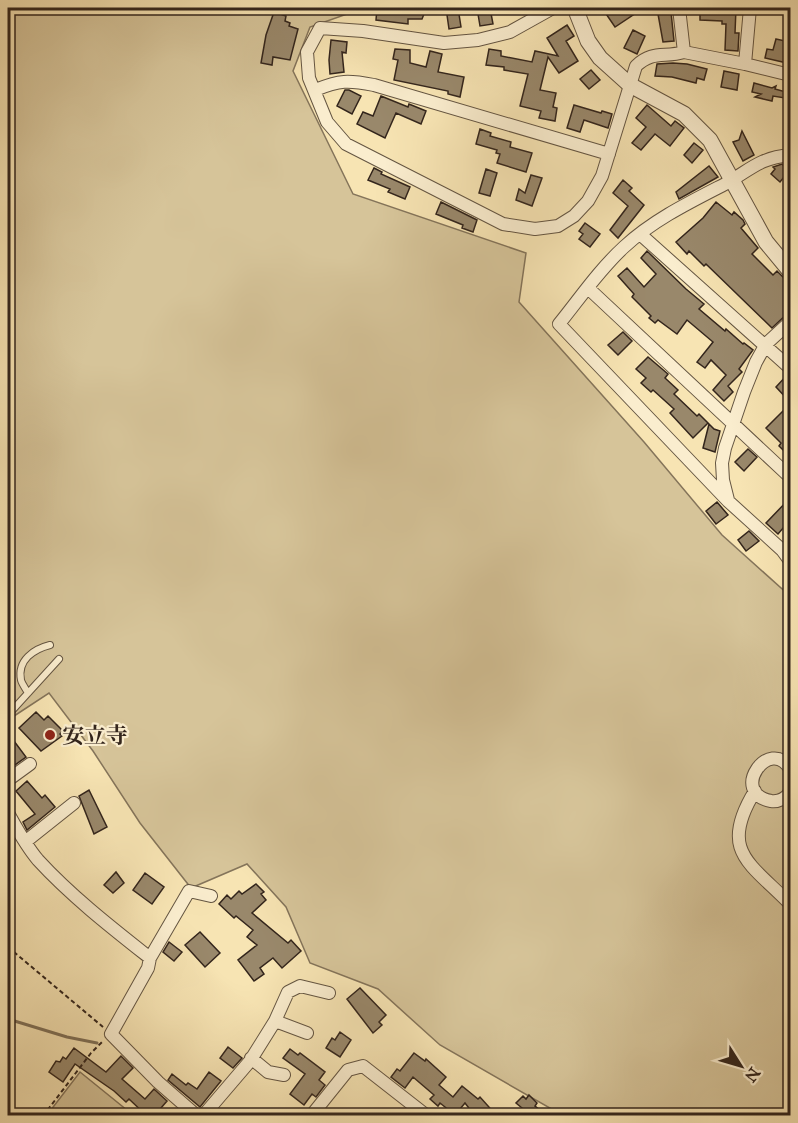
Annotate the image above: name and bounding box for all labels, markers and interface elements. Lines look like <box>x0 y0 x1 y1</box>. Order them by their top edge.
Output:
place label: 安立寺 <box>62 722 128 749</box>
marker: 安立寺 <box>43 728 57 742</box>
north arrow <box>711 1036 771 1096</box>
text: N <box>741 1064 764 1086</box>

